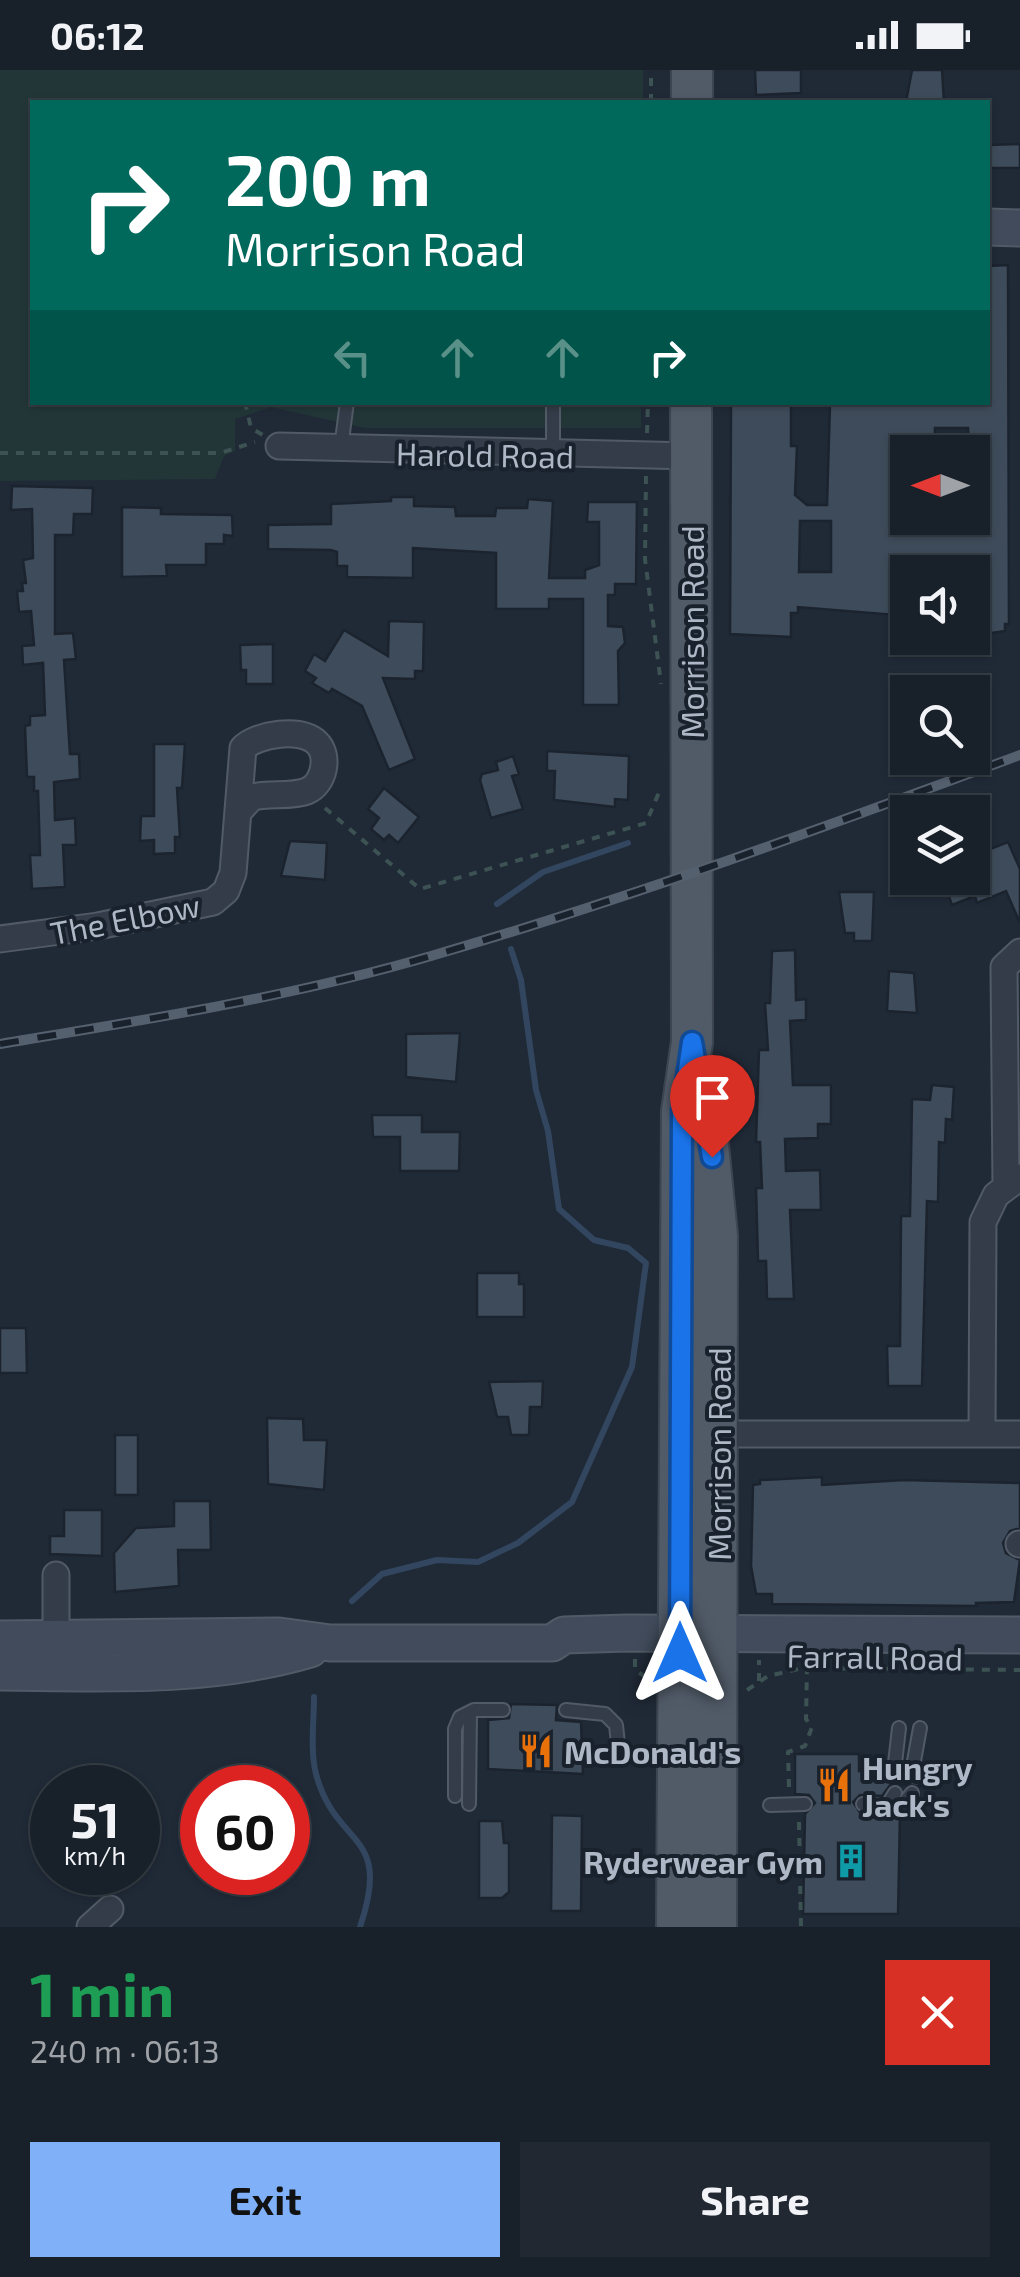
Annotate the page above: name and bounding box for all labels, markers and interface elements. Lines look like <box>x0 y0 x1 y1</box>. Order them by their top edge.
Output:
text: 06:12 <box>50 12 145 58</box>
text: 200 m <box>225 136 431 220</box>
icon: right <box>60 140 190 270</box>
text: Morrison Road <box>225 221 526 275</box>
icon: left <box>325 330 380 385</box>
icon: ahead <box>430 330 485 385</box>
icon: ahead <box>535 330 590 385</box>
icon: right <box>640 330 695 385</box>
street label: Harold Road <box>396 433 574 475</box>
north arrow <box>890 435 990 535</box>
map controls <box>890 435 990 895</box>
street label: Morrison Road <box>672 525 710 739</box>
button: sound <box>890 555 990 655</box>
button: search <box>890 675 990 775</box>
button: layers <box>890 795 990 895</box>
street label: The Elbow <box>47 885 203 951</box>
pin <box>670 1055 755 1158</box>
icon: arrive <box>685 1070 740 1125</box>
street label: Morrison Road <box>699 1347 737 1561</box>
position arrow <box>628 1601 732 1705</box>
street label: Farrall Road <box>787 1635 963 1677</box>
restaurant icon: McDonald's <box>517 1732 555 1770</box>
place label: McDonald's <box>564 1732 741 1770</box>
place label: Hungry Jack's <box>862 1748 973 1823</box>
speed limit sign: 60 <box>180 1765 310 1895</box>
restaurant icon: Hungry Jack's <box>815 1766 853 1804</box>
text: 51 <box>70 1788 120 1848</box>
text: km/h <box>64 1840 126 1870</box>
place label: Ryderwear Gym <box>583 1842 823 1881</box>
building icon: Ryderwear Gym <box>832 1842 870 1880</box>
text: 1 min <box>30 1957 174 2029</box>
button: close <box>885 1960 990 2065</box>
text: 240 m · 06:13 <box>30 2031 220 2069</box>
button: Exit <box>30 2142 500 2257</box>
button: Share <box>520 2142 990 2257</box>

